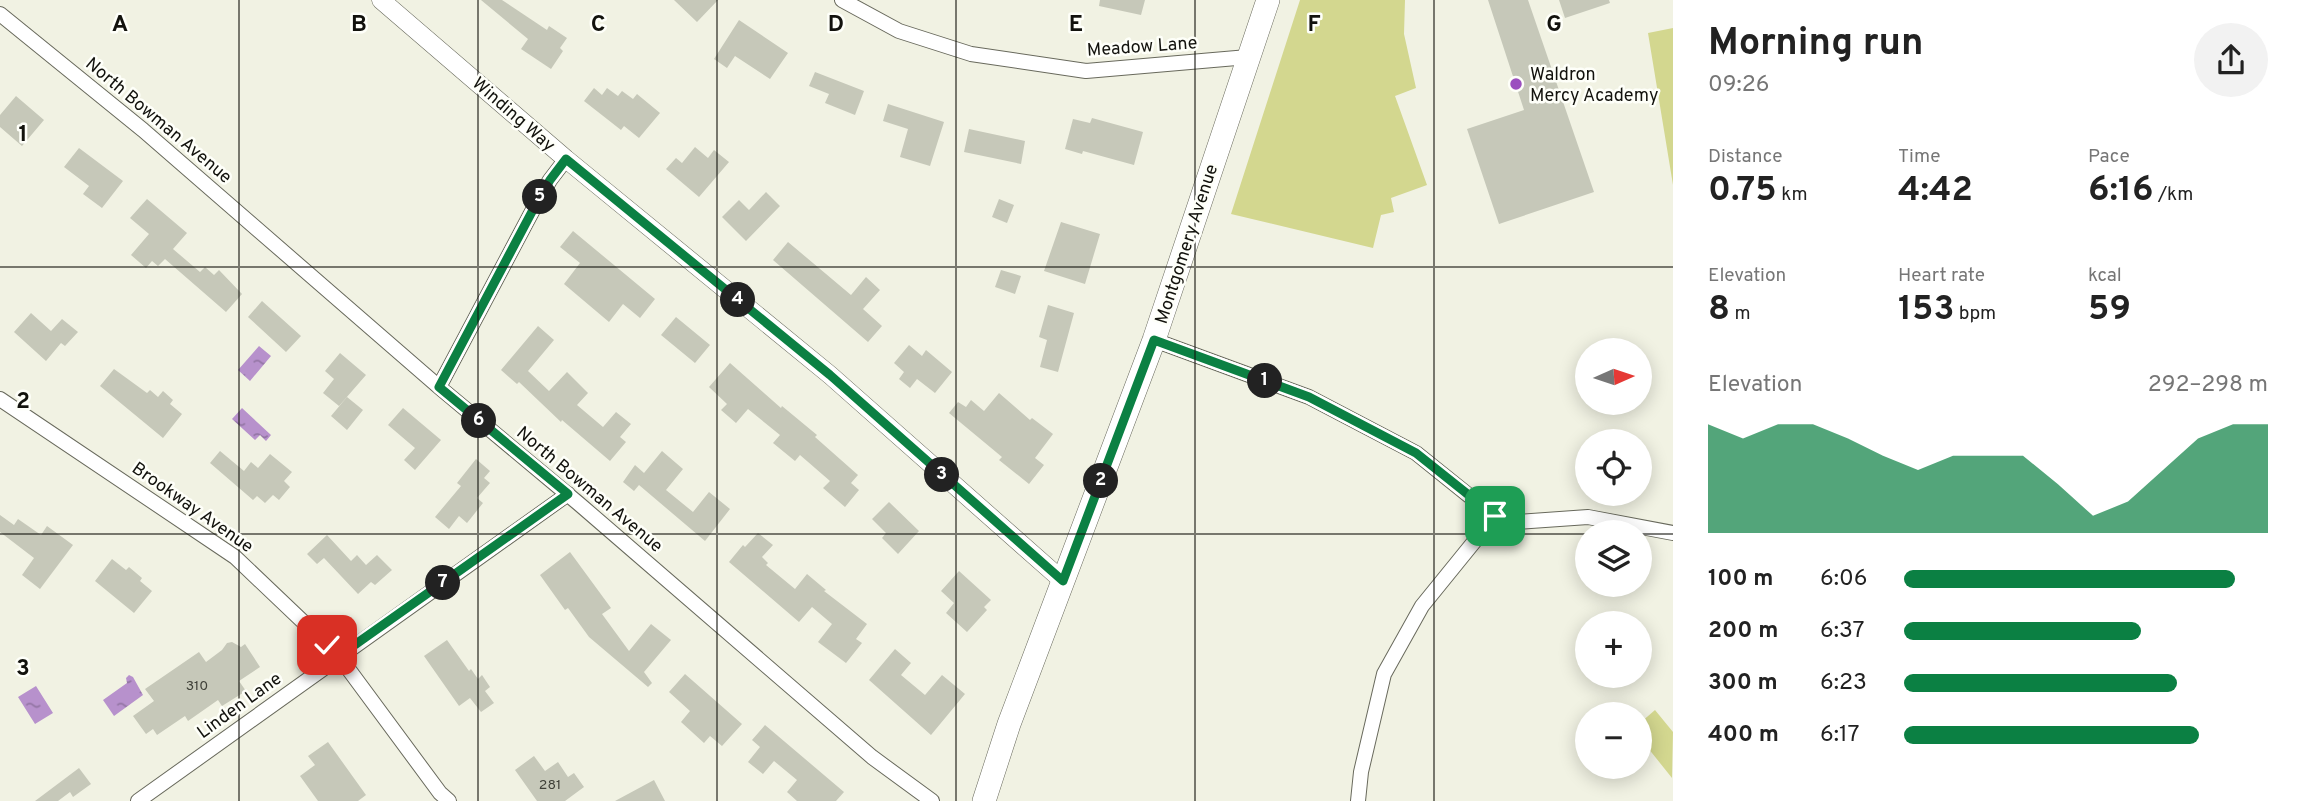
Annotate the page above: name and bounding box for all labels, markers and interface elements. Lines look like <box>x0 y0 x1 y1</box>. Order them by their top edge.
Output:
text: A <box>112 11 128 40</box>
text: B <box>351 11 367 40</box>
text: C <box>591 11 605 40</box>
text: D <box>828 11 844 40</box>
text: E <box>1069 11 1083 40</box>
text: F <box>1307 11 1321 40</box>
text: G <box>1546 11 1562 40</box>
text: Morning run <box>1708 20 1924 69</box>
button: share <box>2194 23 2268 97</box>
street label: Meadow Lane <box>1086 32 1198 63</box>
street label: North Bowman Avenue <box>80 53 236 189</box>
place label: Waldron Mercy Academy <box>1530 64 1658 108</box>
text: 09:26 <box>1708 71 1769 100</box>
street label: Winding Way <box>467 73 559 158</box>
marker: Waldron Mercy Academy <box>1508 76 1524 92</box>
text: 1 <box>18 121 28 150</box>
text: Distance <box>1708 145 1783 169</box>
text: Time <box>1898 145 1941 169</box>
text: Pace <box>2088 145 2130 169</box>
street label: Montgomery Avenue <box>1151 162 1224 327</box>
text: 0.75 <box>1708 169 1777 213</box>
text: 4:42 <box>1898 169 1973 213</box>
text: 6:16 <box>2088 169 2154 213</box>
pin: 5 <box>522 180 558 214</box>
text: km <box>1777 183 1808 207</box>
text: /km <box>2154 183 2193 207</box>
text: 5 <box>534 184 545 208</box>
text: Elevation <box>1708 264 1786 288</box>
text: Heart rate <box>1898 264 1985 288</box>
text: kcal <box>2088 264 2122 288</box>
pin: 4 <box>720 282 756 318</box>
text: 4 <box>731 287 744 311</box>
text: 8 <box>1708 288 1730 332</box>
text: 153 <box>1898 288 1954 332</box>
text: 59 <box>2088 288 2131 332</box>
text: m <box>1730 302 1751 326</box>
text: bpm <box>1954 302 1996 326</box>
north arrow <box>1575 338 1652 415</box>
map controls <box>1575 338 1652 779</box>
pin: 1 <box>1248 364 1282 398</box>
text: 1 <box>1261 368 1268 392</box>
text: Elevation <box>1708 371 1803 400</box>
text: 292–298 m <box>2148 371 2268 400</box>
text: 2 <box>16 388 30 417</box>
pin: 6 <box>462 404 496 438</box>
text: 6 <box>473 408 484 432</box>
street label: North Bowman Avenue <box>511 422 667 558</box>
button: locate <box>1575 429 1652 506</box>
street label: Brookway Avenue <box>127 458 257 559</box>
pin: 3 <box>925 458 960 492</box>
text: 3 <box>936 462 947 486</box>
pin: 2 <box>1084 463 1118 498</box>
text: 2 <box>1095 468 1106 492</box>
pin <box>1465 486 1525 546</box>
icon: arrive <box>1476 497 1514 535</box>
button: layers <box>1575 520 1652 597</box>
text: 100 m <box>1708 565 1773 594</box>
text: 6:06 <box>1820 565 1867 594</box>
pin: 7 <box>426 566 460 600</box>
text: 7 <box>437 570 448 594</box>
button: + <box>1575 611 1652 688</box>
pin <box>297 615 357 675</box>
text: 200 m <box>1708 617 1778 646</box>
text: 6:37 <box>1820 617 1865 646</box>
icon: check <box>308 626 346 664</box>
text: 3 <box>16 655 30 684</box>
street label: Linden Lane <box>193 668 287 745</box>
text: 300 m <box>1708 669 1778 698</box>
text: 6:23 <box>1820 669 1867 698</box>
house number: 310 <box>186 678 208 695</box>
button: − <box>1575 702 1652 779</box>
text: 400 m <box>1708 721 1779 750</box>
text: 6:17 <box>1820 721 1859 750</box>
house number: 281 <box>539 777 561 794</box>

